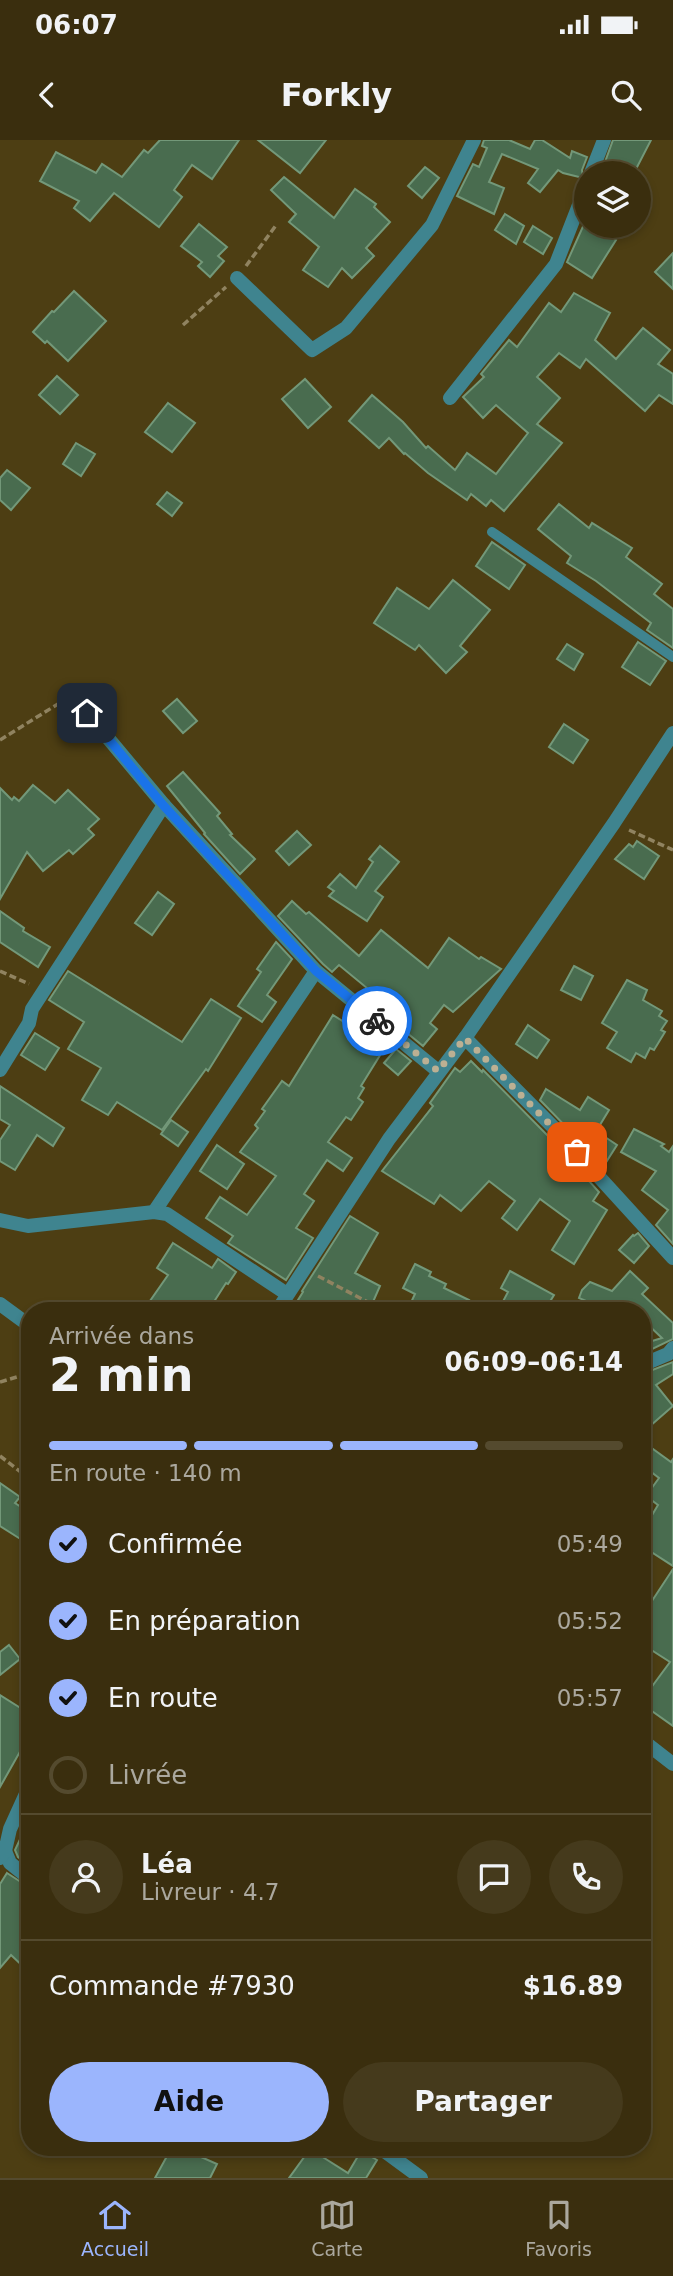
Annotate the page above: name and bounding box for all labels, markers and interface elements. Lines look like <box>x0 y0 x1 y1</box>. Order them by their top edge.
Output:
text: 06:07 <box>35 10 118 40</box>
icon: back <box>28 76 66 114</box>
text: Forkly <box>281 76 392 114</box>
icon: search <box>607 76 645 114</box>
map controls <box>574 161 651 238</box>
button: layers <box>574 161 651 238</box>
pin <box>57 683 117 743</box>
icon: home <box>68 694 106 732</box>
courier <box>342 986 412 1056</box>
icon: bike <box>358 1002 396 1040</box>
pin <box>547 1122 607 1182</box>
icon: bag <box>558 1133 596 1171</box>
text: Arrivée dans <box>49 1323 194 1349</box>
text: 06:09–06:14 <box>444 1347 623 1377</box>
text: 2 min <box>49 1348 193 1402</box>
text: En route · 140 m <box>49 1460 242 1486</box>
icon: check <box>49 1525 87 1563</box>
text: Confirmée <box>108 1529 242 1559</box>
text: 05:49 <box>557 1531 623 1557</box>
icon: check <box>49 1602 87 1640</box>
text: En préparation <box>108 1606 301 1636</box>
text: 05:52 <box>557 1608 623 1634</box>
icon: check <box>49 1679 87 1717</box>
text: En route <box>108 1683 218 1713</box>
text: 05:57 <box>557 1685 623 1711</box>
text: Livrée <box>108 1760 187 1790</box>
button: person <box>49 1840 123 1914</box>
button: chat <box>457 1840 531 1914</box>
button: phone <box>549 1840 623 1914</box>
text: Léa <box>141 1849 193 1879</box>
text: Livreur · 4.7 <box>141 1879 279 1905</box>
text: Commande #7930 <box>49 1971 295 2001</box>
text: $16.89 <box>523 1971 623 2001</box>
button: Aide <box>49 2062 329 2142</box>
button: Partager <box>343 2062 623 2142</box>
tab: Accueil <box>81 2196 149 2260</box>
tab: Carte <box>311 2196 363 2260</box>
tab: Favoris <box>525 2196 592 2260</box>

